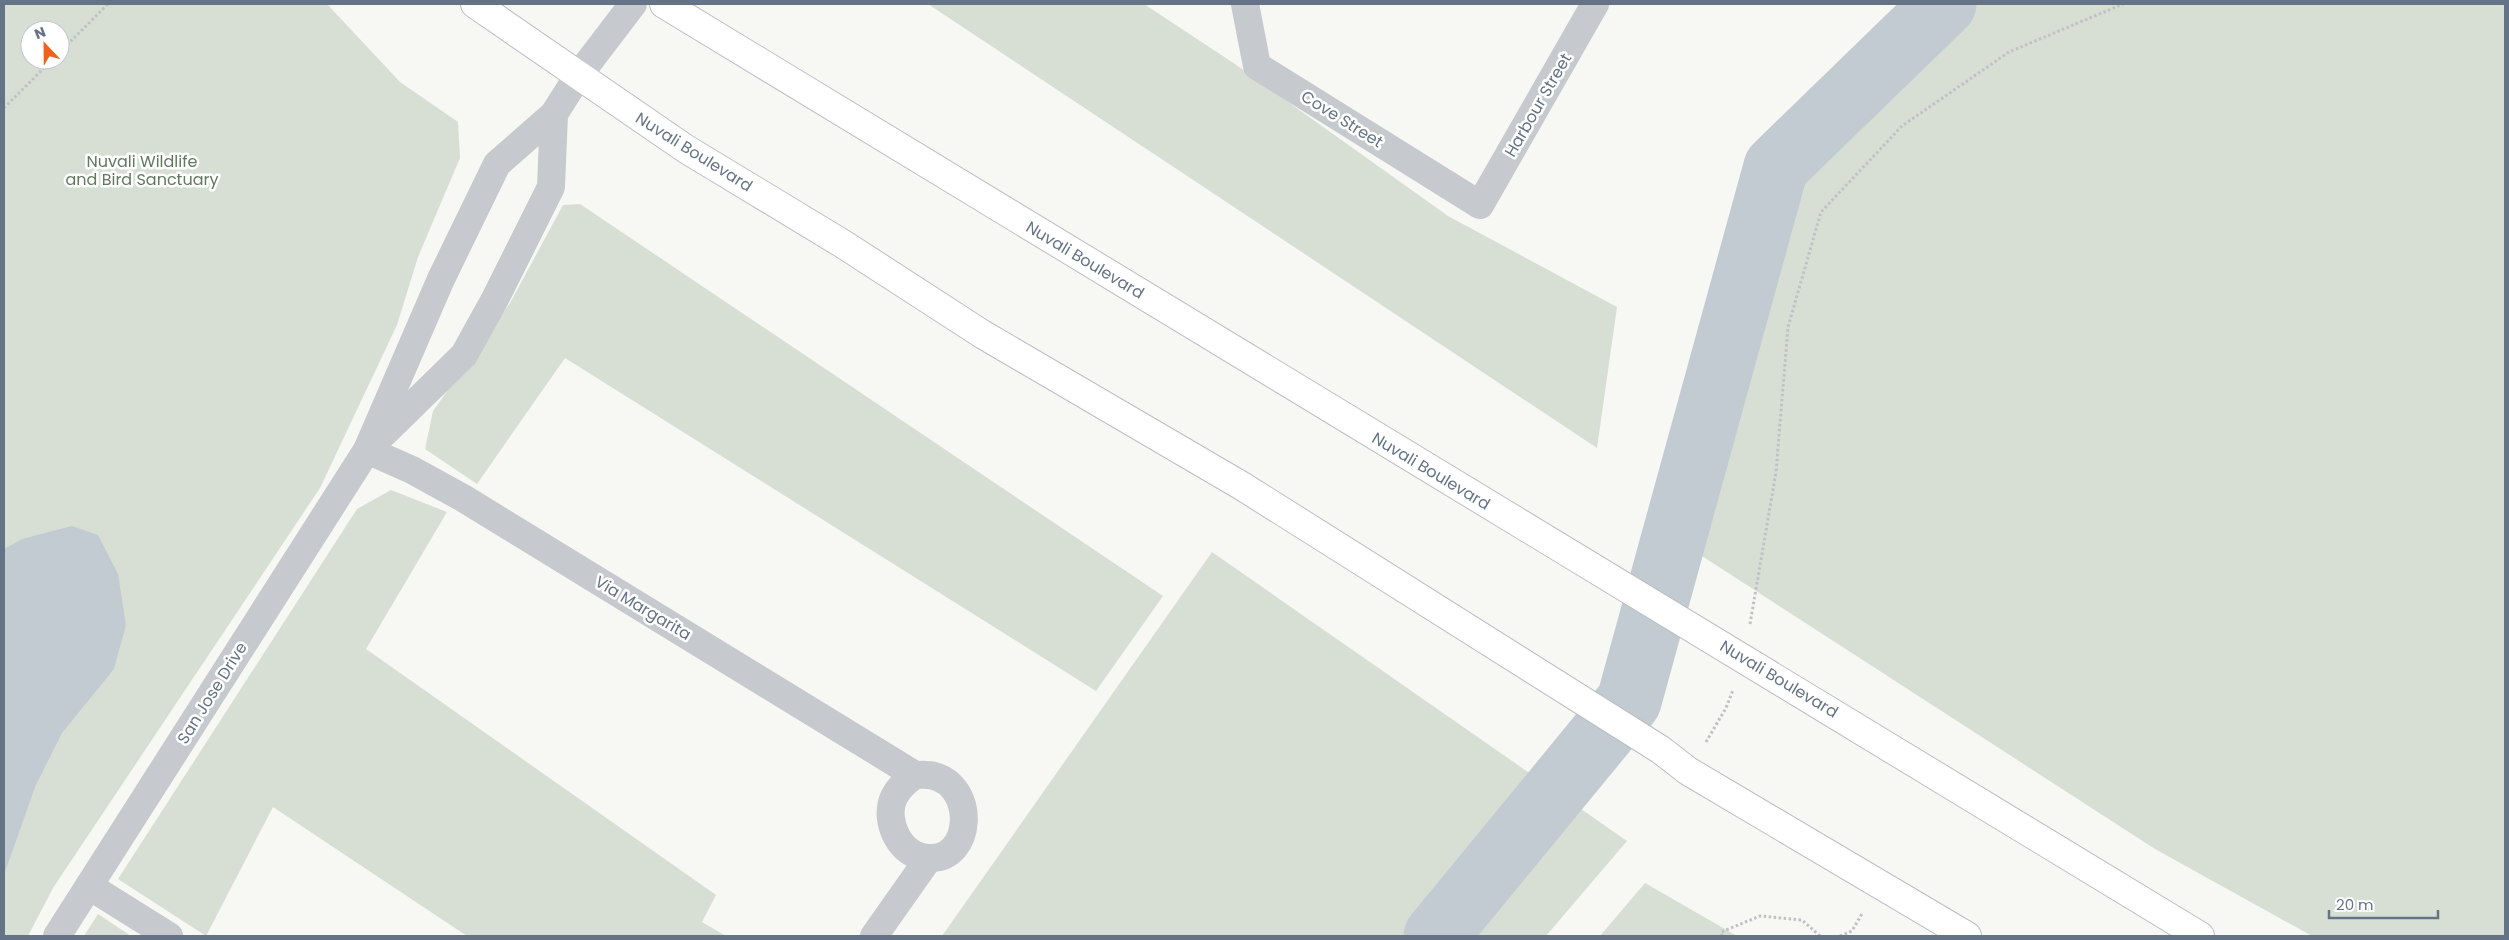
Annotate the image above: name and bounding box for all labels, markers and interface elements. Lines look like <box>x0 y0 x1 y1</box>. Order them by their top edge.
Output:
north arrow <box>20 20 70 70</box>
text: N <box>32 22 49 44</box>
street label: Harbour Street <box>1499 49 1577 161</box>
street label: Cove Street <box>1297 85 1388 153</box>
street label: Nuvali Boulevard <box>631 107 757 197</box>
park label: Nuvali Wildlife and Bird Sanctuary <box>66 150 218 191</box>
street label: Nuvali Boulevard <box>1022 216 1148 304</box>
street label: Nuvali Boulevard <box>1368 427 1494 515</box>
street label: Via Margarita <box>591 570 695 646</box>
street label: Nuvali Boulevard <box>1716 635 1842 723</box>
street label: San Jose Drive <box>171 638 253 748</box>
scale bar <box>2329 888 2438 920</box>
text: 20 m <box>2336 894 2374 915</box>

